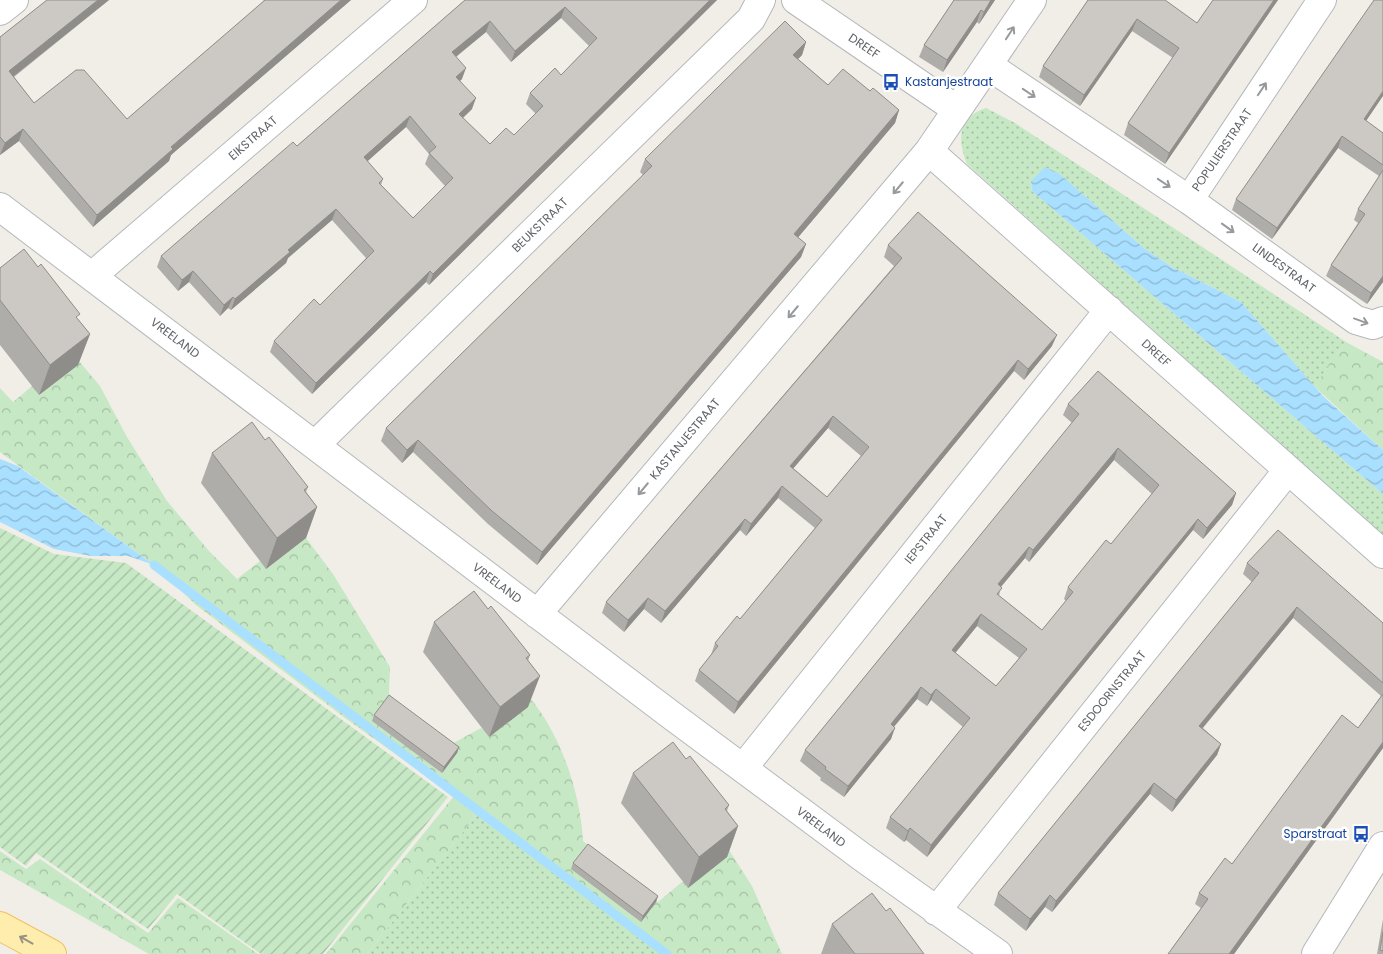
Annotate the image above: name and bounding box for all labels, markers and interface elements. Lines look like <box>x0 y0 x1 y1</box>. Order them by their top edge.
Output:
one-way arrow <box>1005 26 1015 40</box>
street label: DREEF <box>845 29 883 62</box>
bus stop icon: Kastanjestraat <box>881 72 901 92</box>
place label: Kastanjestraat <box>905 73 993 90</box>
one-way arrow <box>1258 83 1268 97</box>
one-way arrow <box>1022 88 1036 98</box>
street label: POPULIERSTRAAT <box>1188 105 1256 194</box>
street label: EIKSTRAAT <box>225 111 281 164</box>
one-way arrow <box>1157 178 1171 188</box>
one-way arrow <box>893 181 904 194</box>
street label: BEUKSTRAAT <box>508 193 572 256</box>
one-way arrow <box>1221 223 1235 233</box>
street label: LINDESTRAAT <box>1249 239 1320 297</box>
one-way arrow <box>787 305 799 318</box>
street label: VREELAND <box>147 313 204 362</box>
one-way arrow <box>1353 317 1369 326</box>
street label: DREEF <box>1138 335 1175 370</box>
street label: KASTANJESTRAAT <box>646 394 724 483</box>
one-way arrow <box>637 483 648 496</box>
street label: IEPSTRAAT <box>900 510 951 567</box>
street label: VREELAND <box>469 558 526 607</box>
street label: ESDOORNSTRAAT <box>1074 646 1150 735</box>
street label: VREELAND <box>793 802 850 851</box>
bus stop icon: Sparstraat <box>1351 824 1371 844</box>
place label: Sparstraat <box>1284 825 1347 842</box>
one-way arrow <box>19 935 34 944</box>

